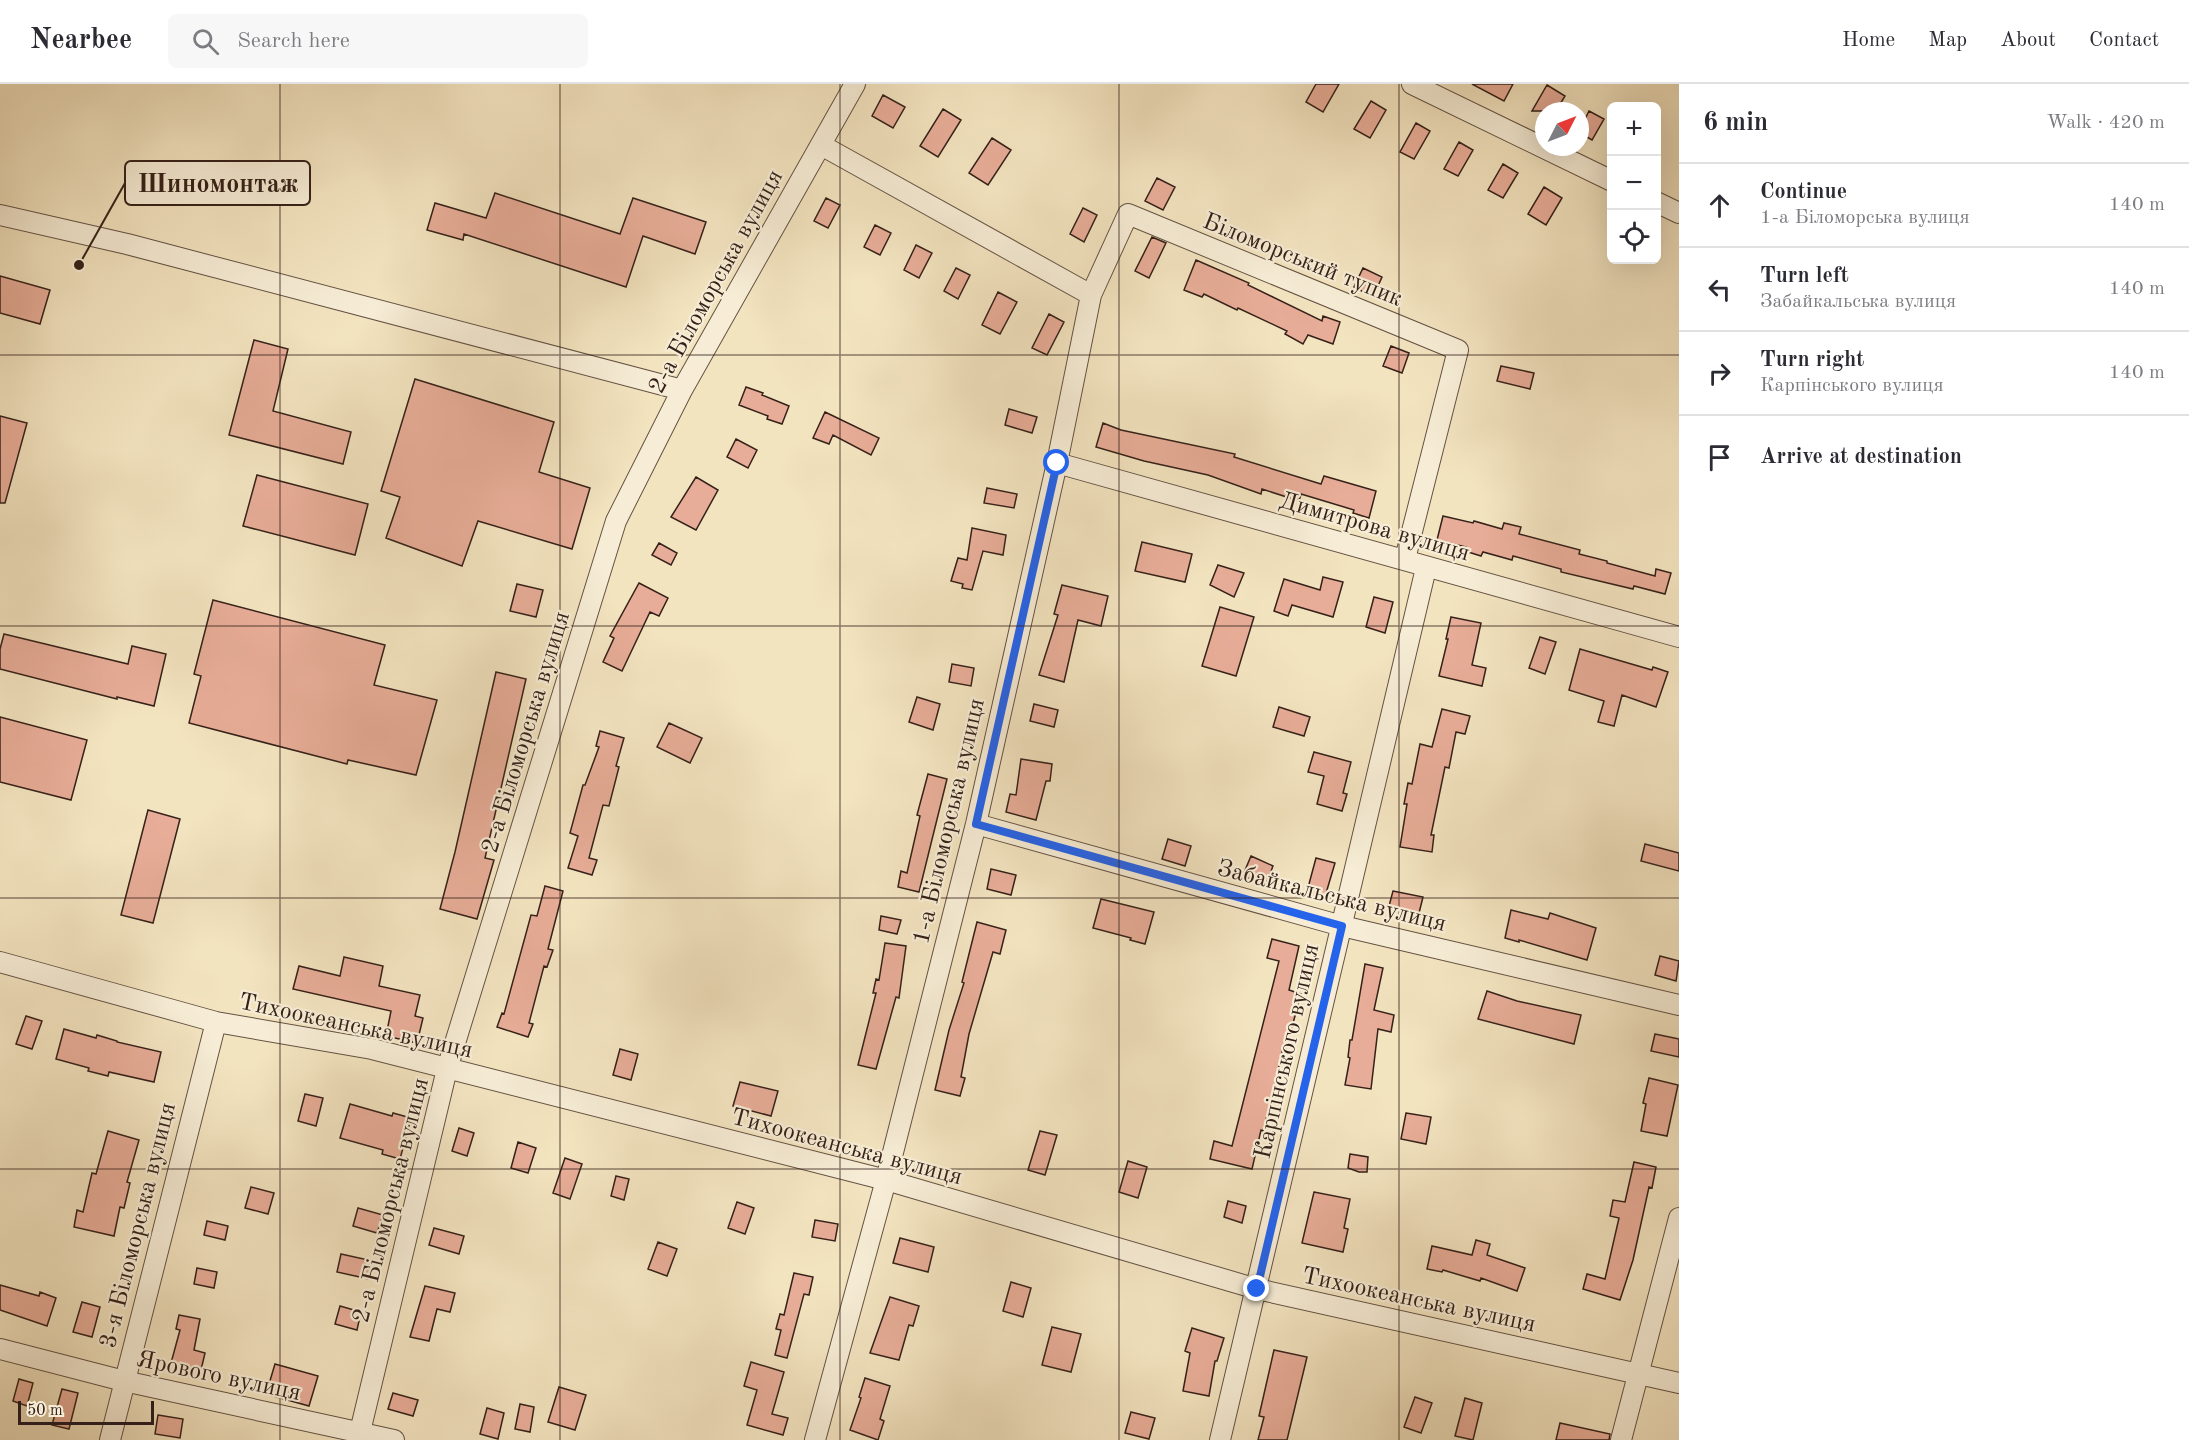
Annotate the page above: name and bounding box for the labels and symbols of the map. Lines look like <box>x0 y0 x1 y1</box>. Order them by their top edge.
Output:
north arrow <box>1535 102 1589 156</box>
callout: Шиномонтаж <box>125 161 310 205</box>
street label: 2-а Біломорська вулиця <box>645 166 788 398</box>
text: Шиномонтаж <box>137 172 299 198</box>
street label: Біломорський тупик <box>1199 210 1405 312</box>
route start <box>1043 449 1069 475</box>
street label: Димитрова вулиця <box>1277 489 1472 567</box>
street label: 2-а Біломорська вулиця <box>479 609 575 856</box>
street label: 1-а Біломорська вулиця <box>910 696 990 947</box>
street label: Забайкальська вулиця <box>1214 857 1449 937</box>
street label: Карпінського вулиця <box>1251 941 1324 1161</box>
street label: Тихоокеанська вулиця <box>236 990 475 1063</box>
street label: 2-а Біломорська вулиця <box>350 1076 434 1325</box>
street label: 3-я Біломорська вулиця <box>97 1100 181 1351</box>
street label: Тихоокеанська вулиця <box>728 1105 965 1190</box>
street label: Тихоокеанська вулиця <box>1299 1264 1538 1337</box>
route end <box>1243 1275 1269 1301</box>
street label: Ярового вулиця <box>134 1348 303 1406</box>
scale bar <box>18 1398 154 1426</box>

